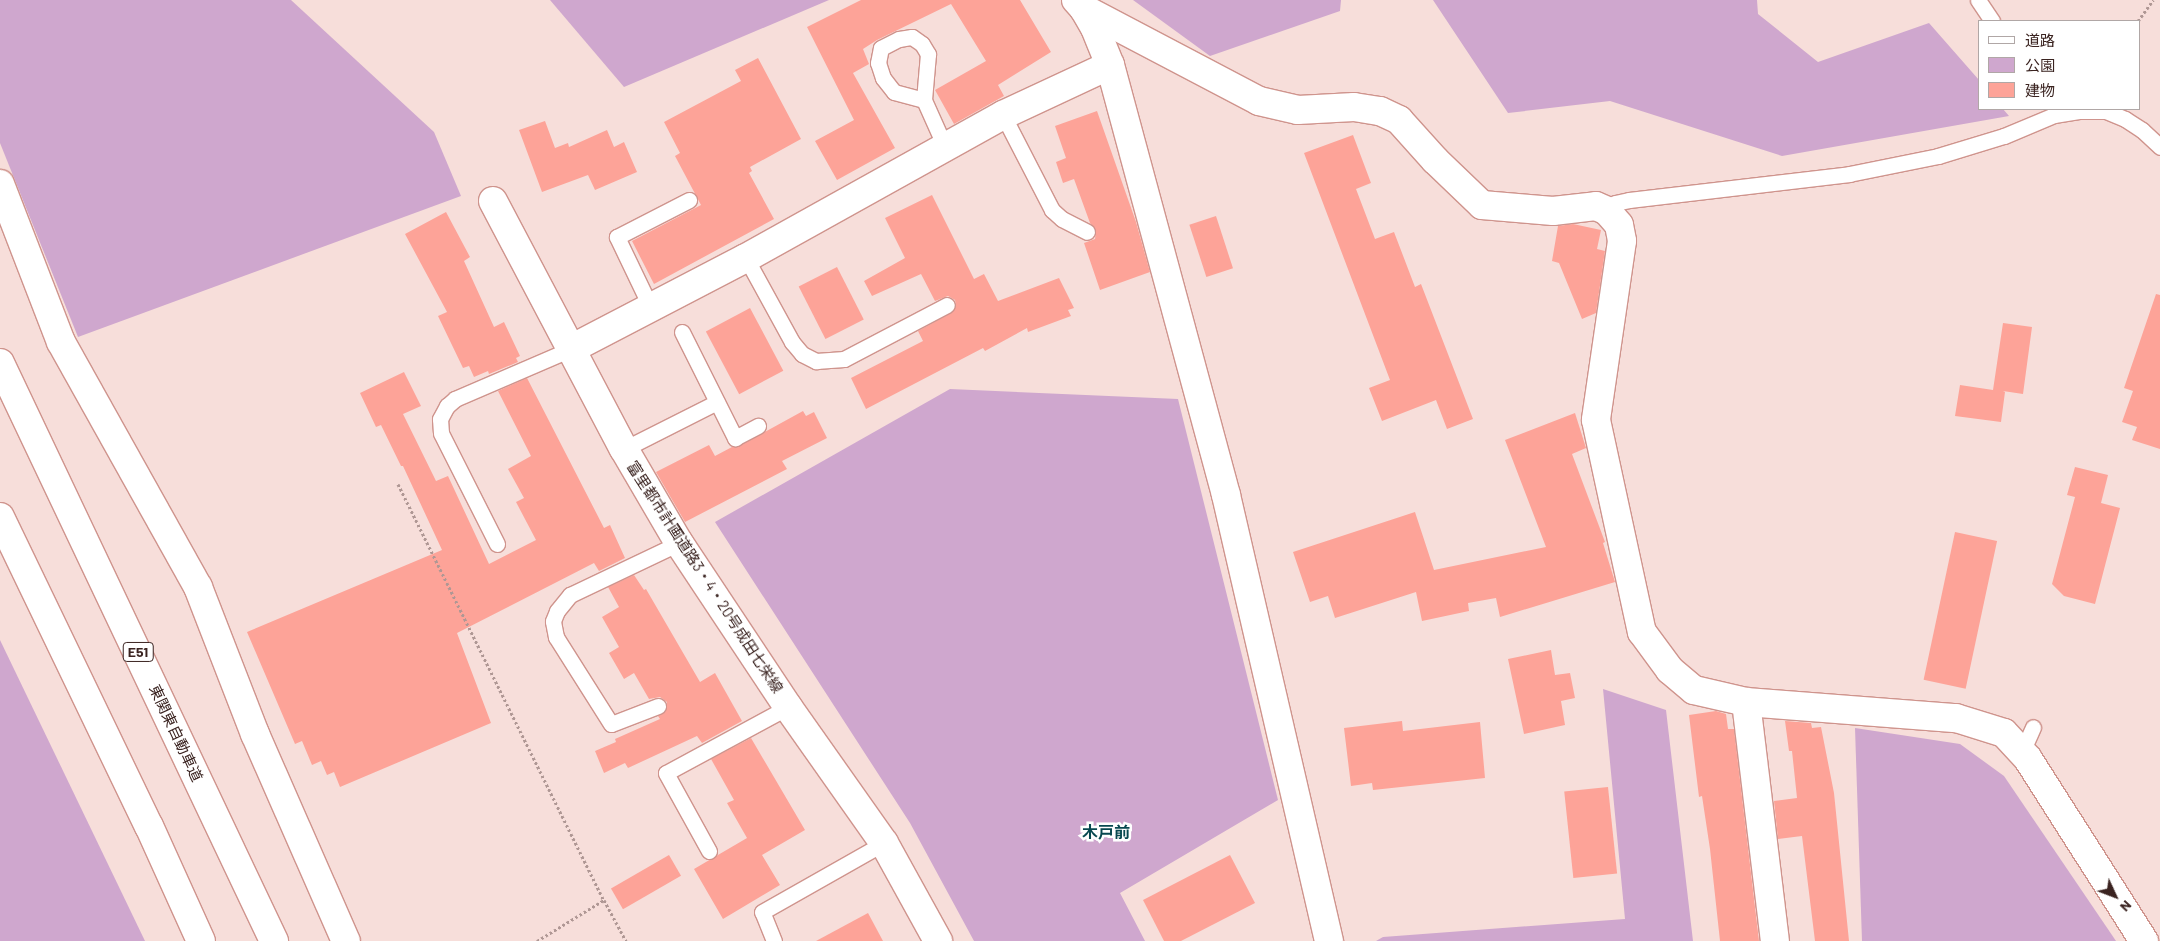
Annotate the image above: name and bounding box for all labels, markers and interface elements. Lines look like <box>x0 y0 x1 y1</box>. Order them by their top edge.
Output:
legend <box>1978 20 2140 110</box>
text: 道路 <box>2025 31 2055 49</box>
text: 公園 <box>2025 56 2055 74</box>
text: 建物 <box>2025 81 2055 99</box>
street label: 富里都市計画道路3・4・20号成田七栄線 <box>623 458 787 696</box>
road number: E51 <box>122 640 154 664</box>
street label: 東関東自動車道 <box>146 682 206 784</box>
district label: 木戸前 <box>1082 822 1130 842</box>
north arrow <box>2090 871 2140 921</box>
text: N <box>2117 897 2136 916</box>

